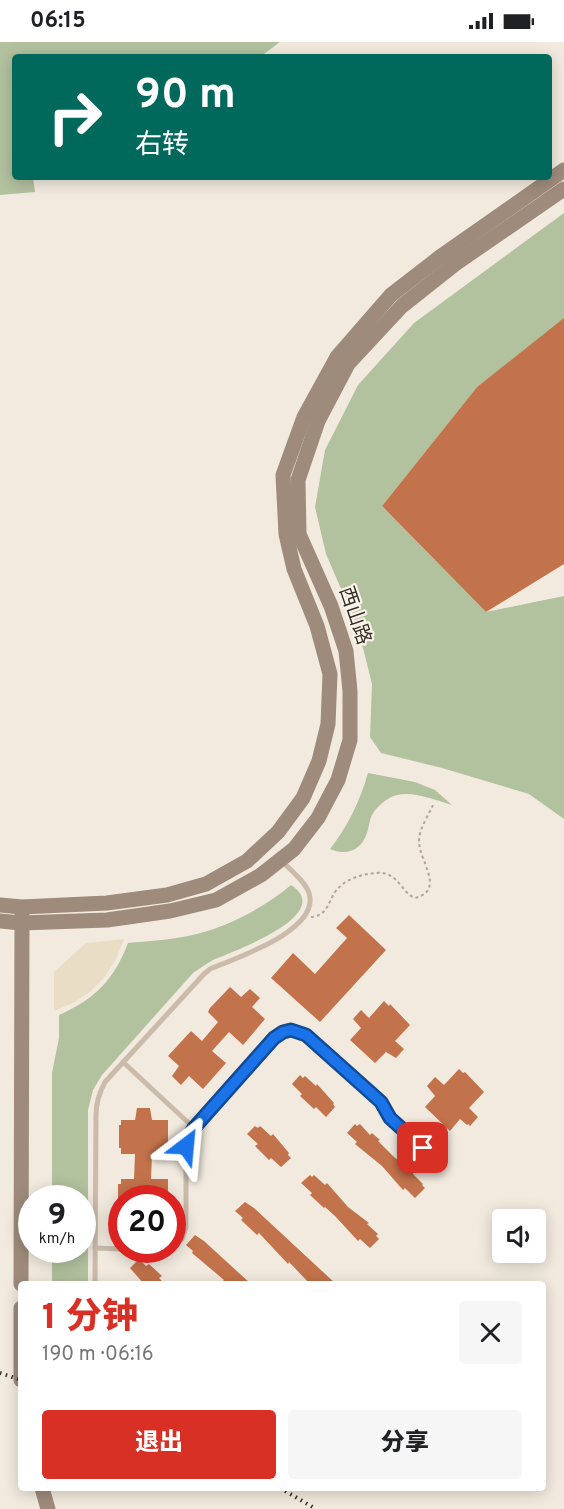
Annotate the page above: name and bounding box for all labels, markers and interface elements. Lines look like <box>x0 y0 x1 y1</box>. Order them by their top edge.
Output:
text: 06:15 <box>30 8 86 35</box>
text: 90 m <box>135 70 236 123</box>
icon: right <box>36 78 114 156</box>
text: 右转 <box>135 129 189 163</box>
street label: 西山路 <box>332 583 376 649</box>
position arrow <box>154 1114 218 1178</box>
pin <box>397 1122 448 1173</box>
icon: arrive <box>406 1131 439 1164</box>
speed limit sign: 20 <box>108 1185 186 1263</box>
text: 9 <box>48 1198 66 1235</box>
map controls <box>492 1209 546 1263</box>
button: sound <box>492 1209 546 1263</box>
text: km/h <box>39 1230 75 1249</box>
text: 1 分钟 <box>42 1296 138 1342</box>
button: close <box>459 1301 522 1364</box>
text: 190 m · 06:16 <box>42 1342 154 1368</box>
button: 退出 <box>42 1410 276 1479</box>
button: 分享 <box>288 1410 522 1479</box>

